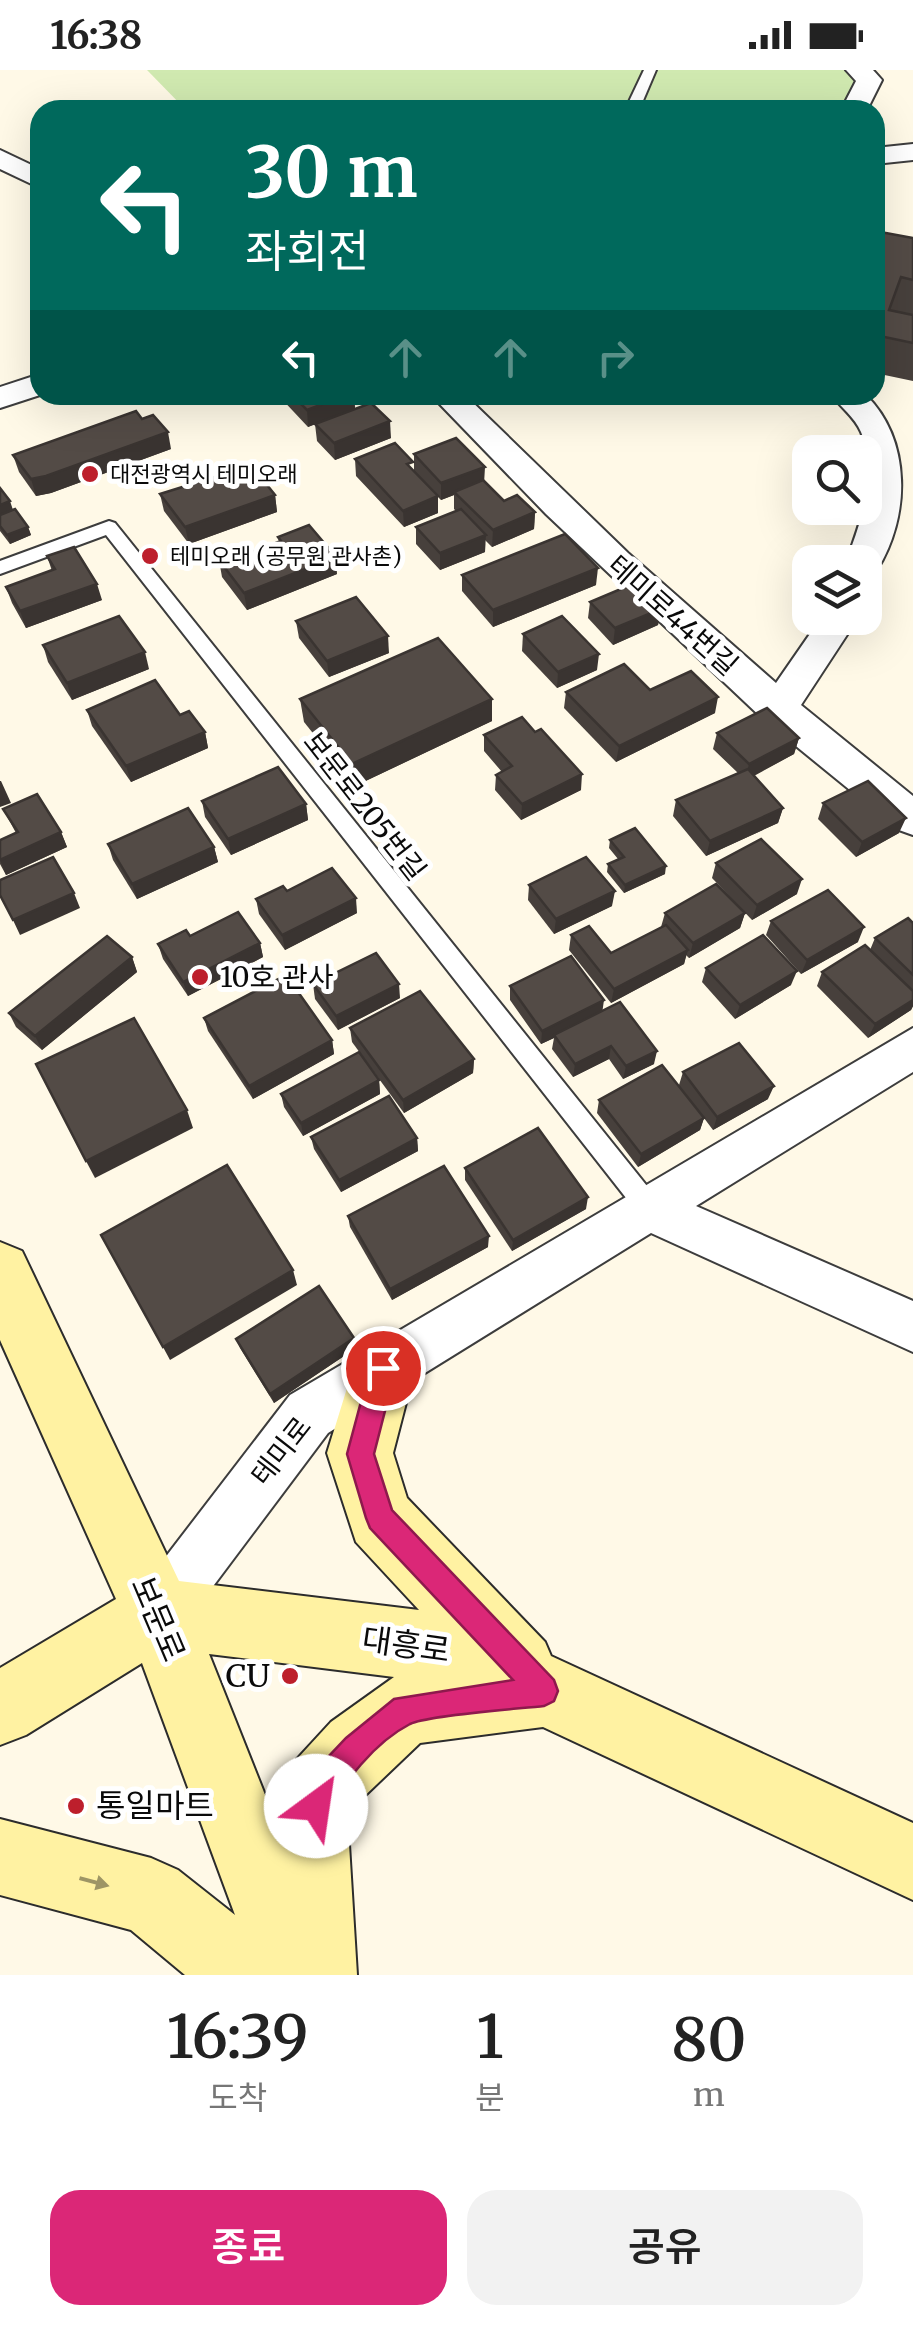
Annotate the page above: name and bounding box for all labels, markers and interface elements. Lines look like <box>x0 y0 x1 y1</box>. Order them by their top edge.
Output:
text: 16:38 <box>50 12 142 59</box>
text: 30 m <box>245 128 418 216</box>
icon: left <box>80 140 210 270</box>
text: 좌회전 <box>245 223 369 279</box>
icon: left <box>273 330 328 385</box>
icon: ahead <box>378 330 433 385</box>
icon: ahead <box>483 330 538 385</box>
icon: right <box>588 330 643 385</box>
map controls <box>792 435 882 635</box>
button: search <box>792 435 882 525</box>
place label: 대전광역시 테미오래 <box>110 460 297 488</box>
marker: 대전광역시 테미오래 <box>79 463 101 485</box>
place label: 테미오래 (공무원 관사촌) <box>170 542 402 570</box>
marker: 테미오래 (공무원 관사촌) <box>139 545 161 567</box>
button: layers <box>792 545 882 635</box>
street label: 테미로44번길 <box>600 547 746 683</box>
street label: 보문로205번길 <box>296 725 434 887</box>
place label: 10호 관사 <box>220 959 333 995</box>
marker: 10호 관사 <box>189 966 211 988</box>
pin <box>341 1326 426 1411</box>
icon: arrive <box>356 1341 411 1396</box>
street label: 테미로 <box>243 1409 319 1493</box>
street label: 보문로 <box>122 1571 194 1667</box>
street label: 대흥로 <box>359 1619 453 1671</box>
place label: CU <box>225 1656 270 1696</box>
marker: CU <box>279 1665 301 1687</box>
position arrow <box>264 1754 368 1858</box>
place label: 통일마트 <box>96 1786 214 1826</box>
marker: 통일마트 <box>65 1795 87 1817</box>
one-way arrow <box>79 1874 110 1890</box>
text: 16:39 <box>167 1999 309 2074</box>
text: 1 <box>476 1999 504 2074</box>
text: 80 <box>671 2002 746 2077</box>
text: m <box>693 2075 725 2115</box>
text: 도착 <box>208 2078 267 2118</box>
text: 분 <box>475 2078 505 2118</box>
button: 종료 <box>50 2190 447 2305</box>
button: 공유 <box>467 2190 863 2305</box>

